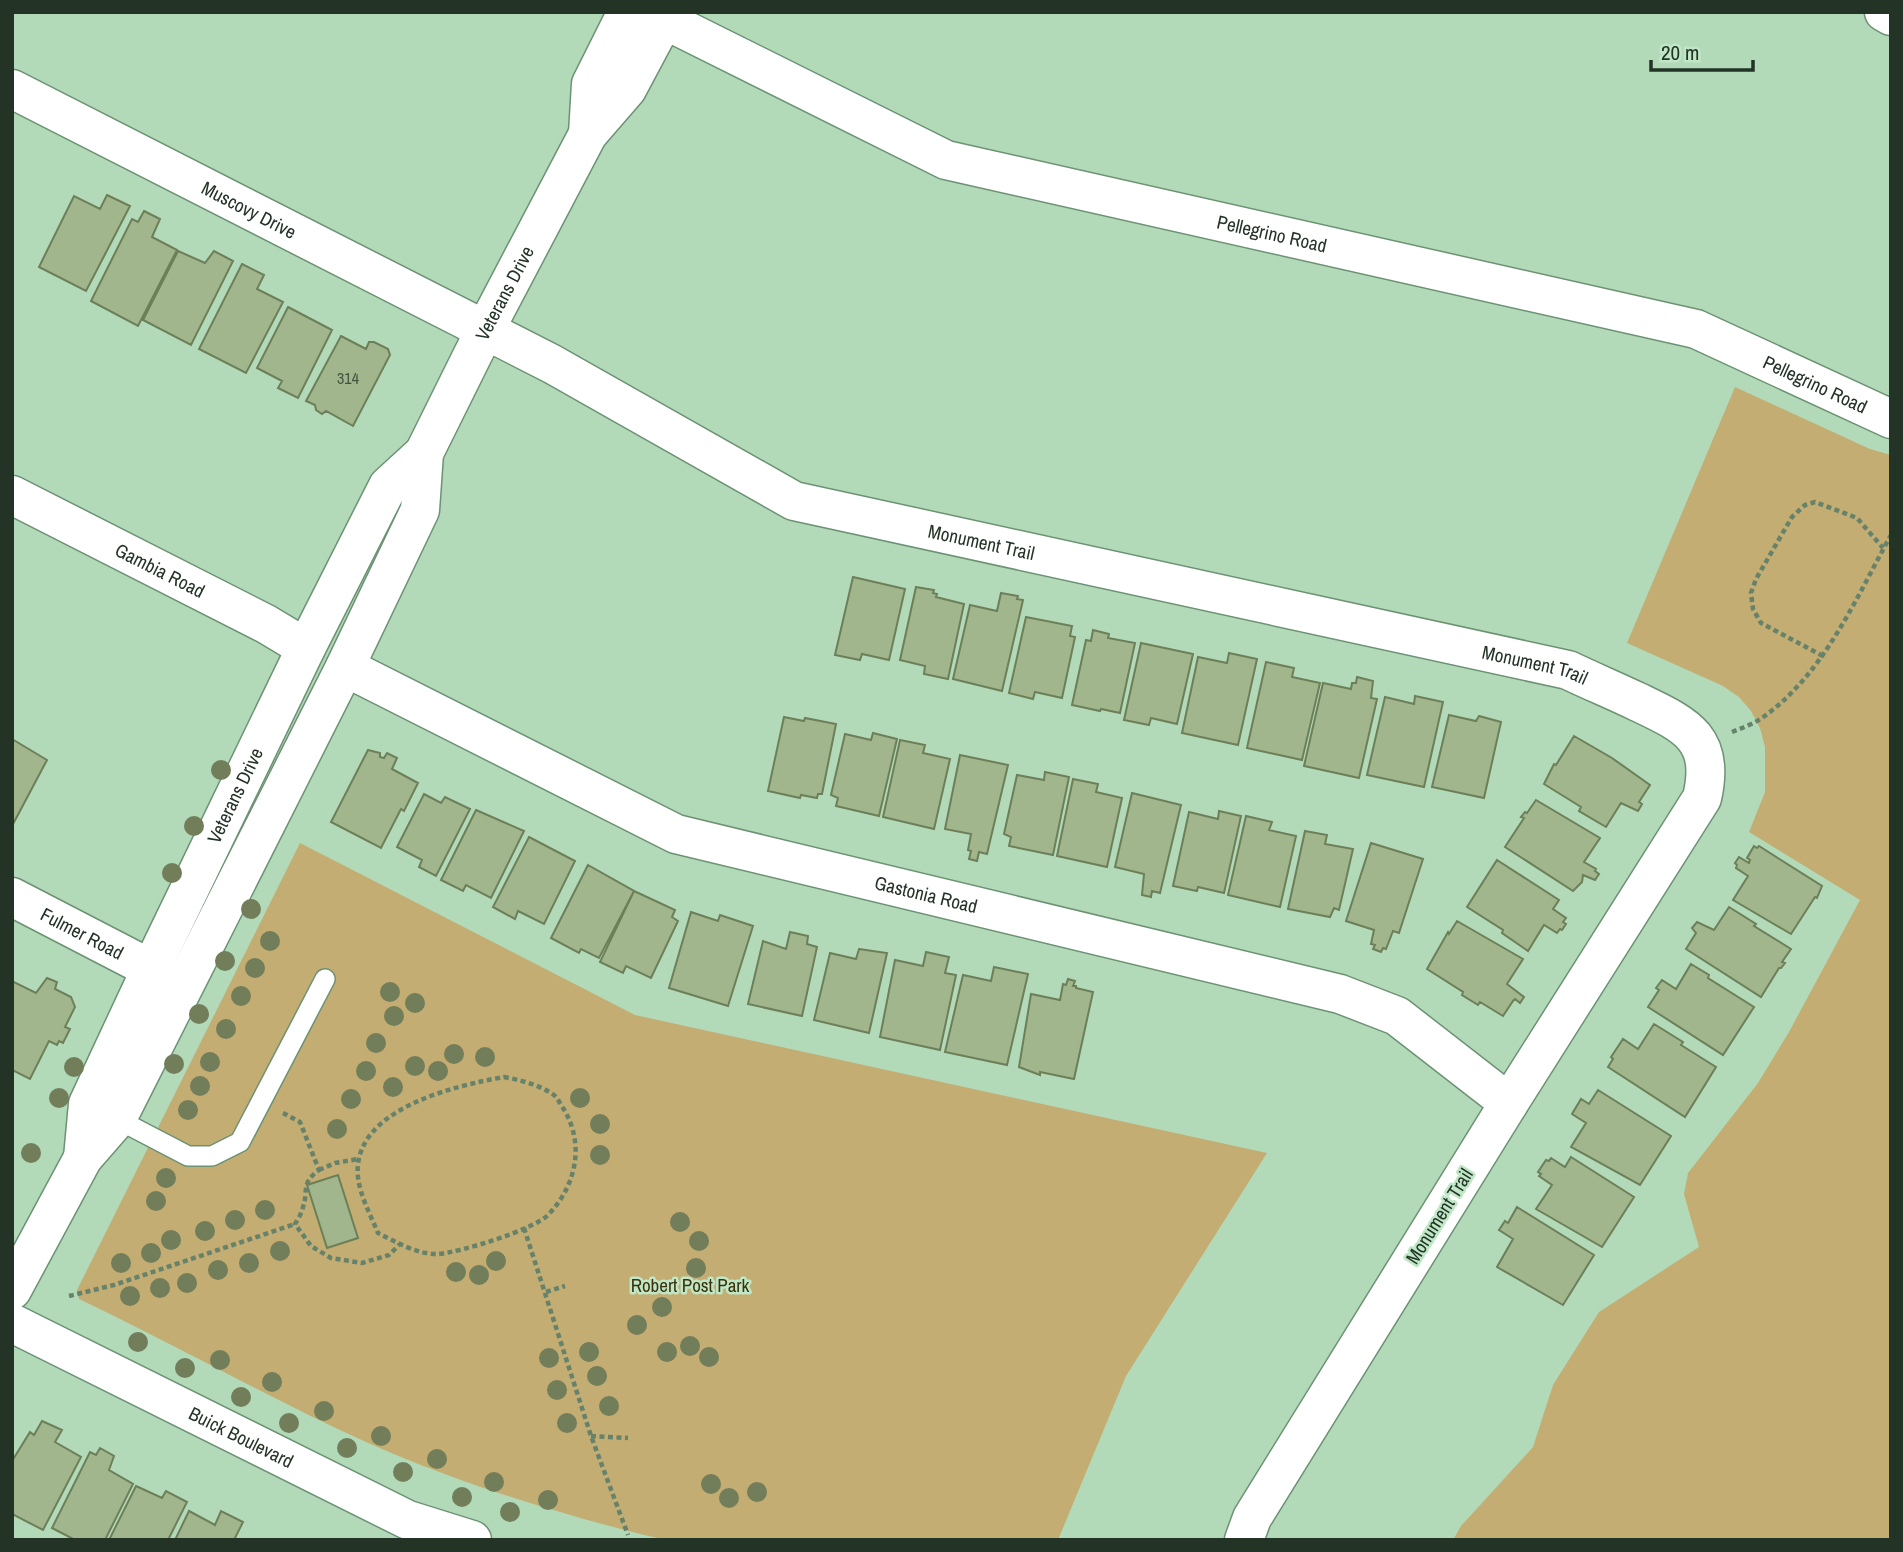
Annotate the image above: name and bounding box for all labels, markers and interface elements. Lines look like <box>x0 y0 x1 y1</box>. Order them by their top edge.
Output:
scale bar <box>1651 28 1752 72</box>
text: 20 m <box>1661 38 1699 67</box>
street label: Muscovy Drive <box>197 175 301 245</box>
street label: Pellegrino Road <box>1214 208 1329 258</box>
street label: Veterans Drive <box>469 241 540 345</box>
street label: Pellegrino Road <box>1759 349 1871 419</box>
house number: 314 <box>337 367 359 389</box>
street label: Monument Trail <box>926 518 1037 566</box>
street label: Gambia Road <box>111 537 209 604</box>
street label: Monument Trail <box>1480 639 1592 691</box>
street label: Veterans Drive <box>201 743 269 847</box>
street label: Gastonia Road <box>872 869 980 919</box>
street label: Fulmer Road <box>36 901 128 966</box>
street label: Monument Trail <box>1399 1163 1479 1269</box>
park label: Robert Post Park <box>631 1272 750 1298</box>
street label: Buick Boulevard <box>185 1400 298 1474</box>

